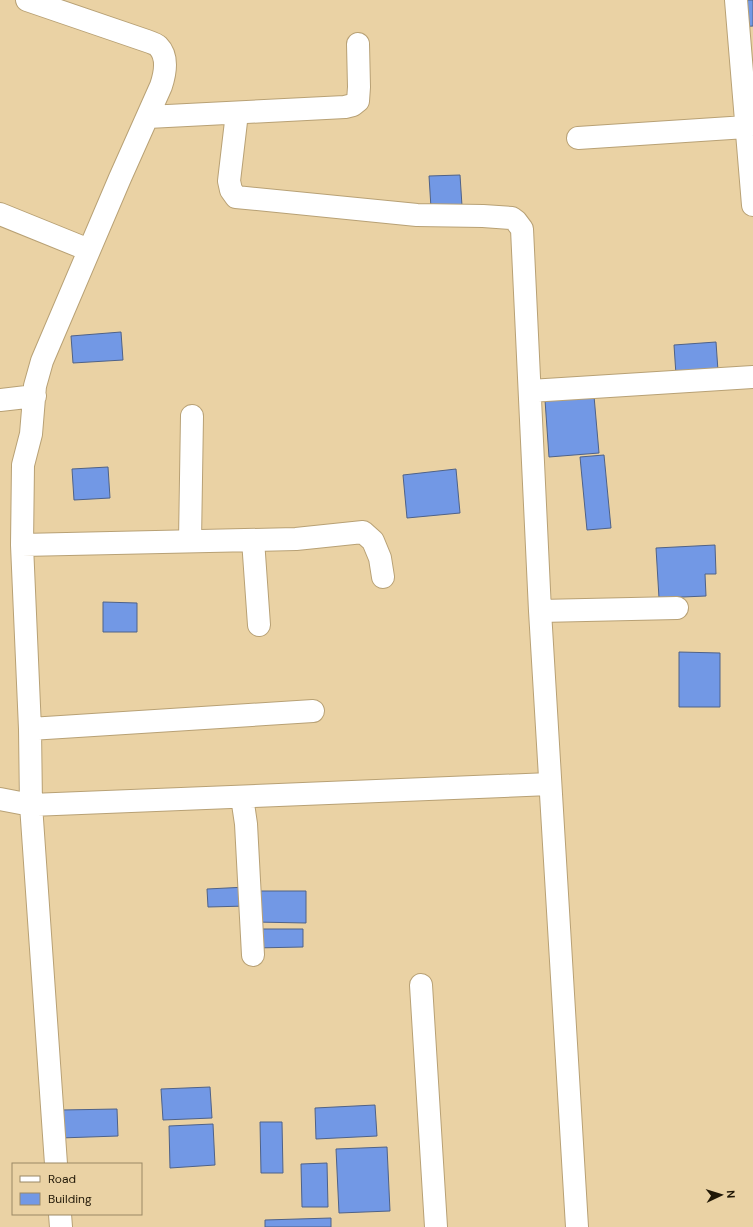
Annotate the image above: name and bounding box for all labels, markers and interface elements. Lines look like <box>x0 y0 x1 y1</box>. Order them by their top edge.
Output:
legend <box>12 1163 142 1215</box>
text: Road <box>48 1171 76 1187</box>
north arrow <box>701 1175 741 1215</box>
text: N <box>724 1190 738 1199</box>
text: Building <box>48 1191 92 1207</box>

